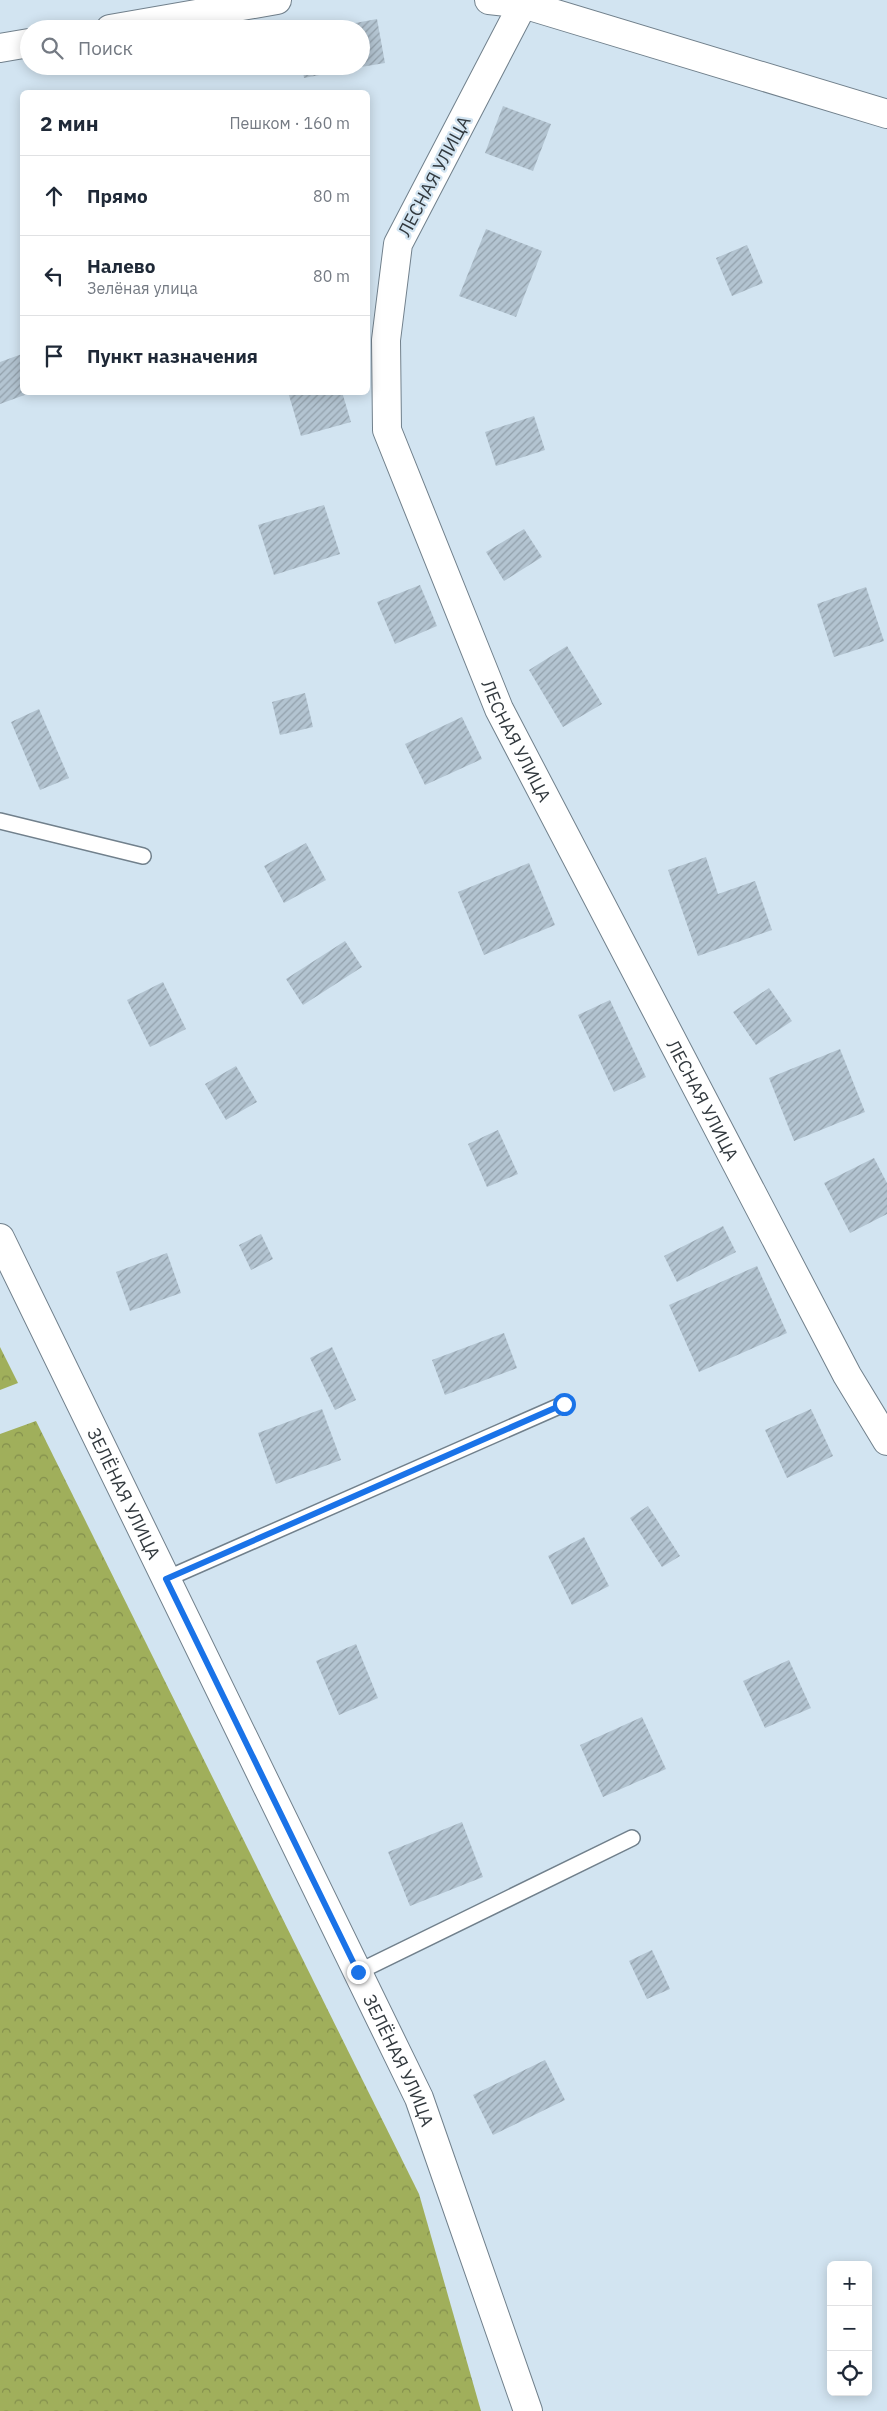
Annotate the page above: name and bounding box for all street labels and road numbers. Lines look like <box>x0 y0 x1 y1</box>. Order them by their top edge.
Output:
street label: ЛЕСНАЯ УЛИЦА <box>392 111 476 240</box>
street label: ЛЕСНАЯ УЛИЦА <box>477 676 557 806</box>
street label: ЛЕСНАЯ УЛИЦА <box>662 1035 745 1165</box>
street label: ЗЕЛЁНАЯ УЛИЦА <box>83 1424 166 1563</box>
street label: ЗЕЛЁНАЯ УЛИЦА <box>359 1990 440 2130</box>

